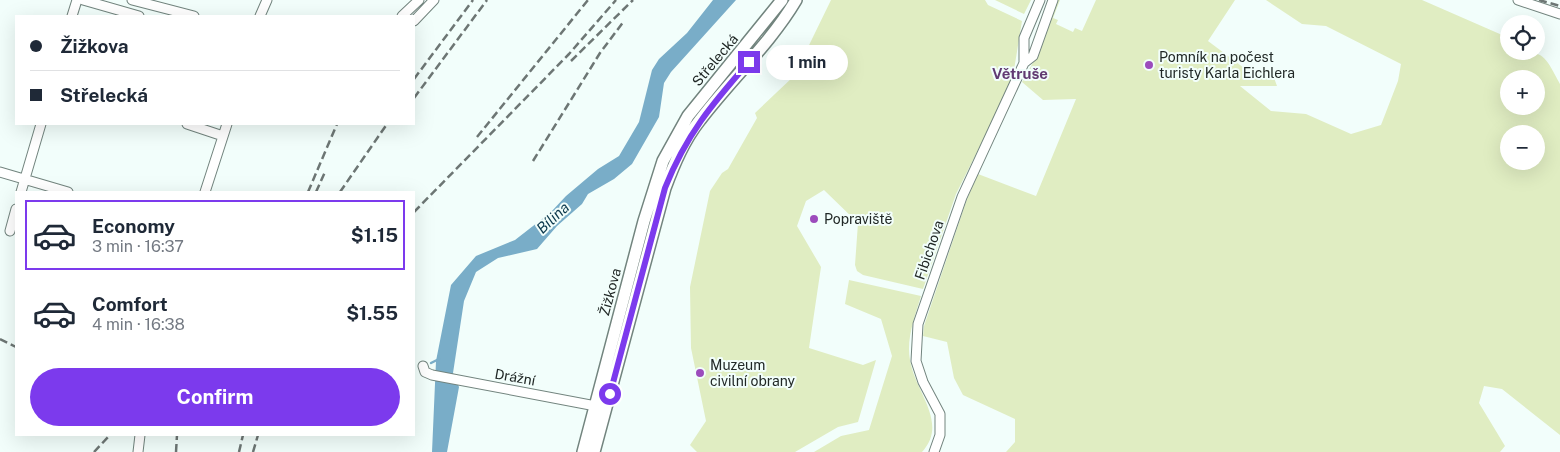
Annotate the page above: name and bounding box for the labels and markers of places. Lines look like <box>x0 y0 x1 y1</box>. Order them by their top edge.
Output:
place label: Pomník na počest turisty Karla Eichlera <box>1159 49 1295 81</box>
marker: Pomník na počest turisty Karla Eichlera <box>1143 59 1155 71</box>
place label: Popraviště <box>824 211 892 227</box>
marker: Popraviště <box>808 213 820 225</box>
place label: Muzeum civilní obrany <box>710 357 796 389</box>
marker: Muzeum civilní obrany <box>694 367 706 379</box>

